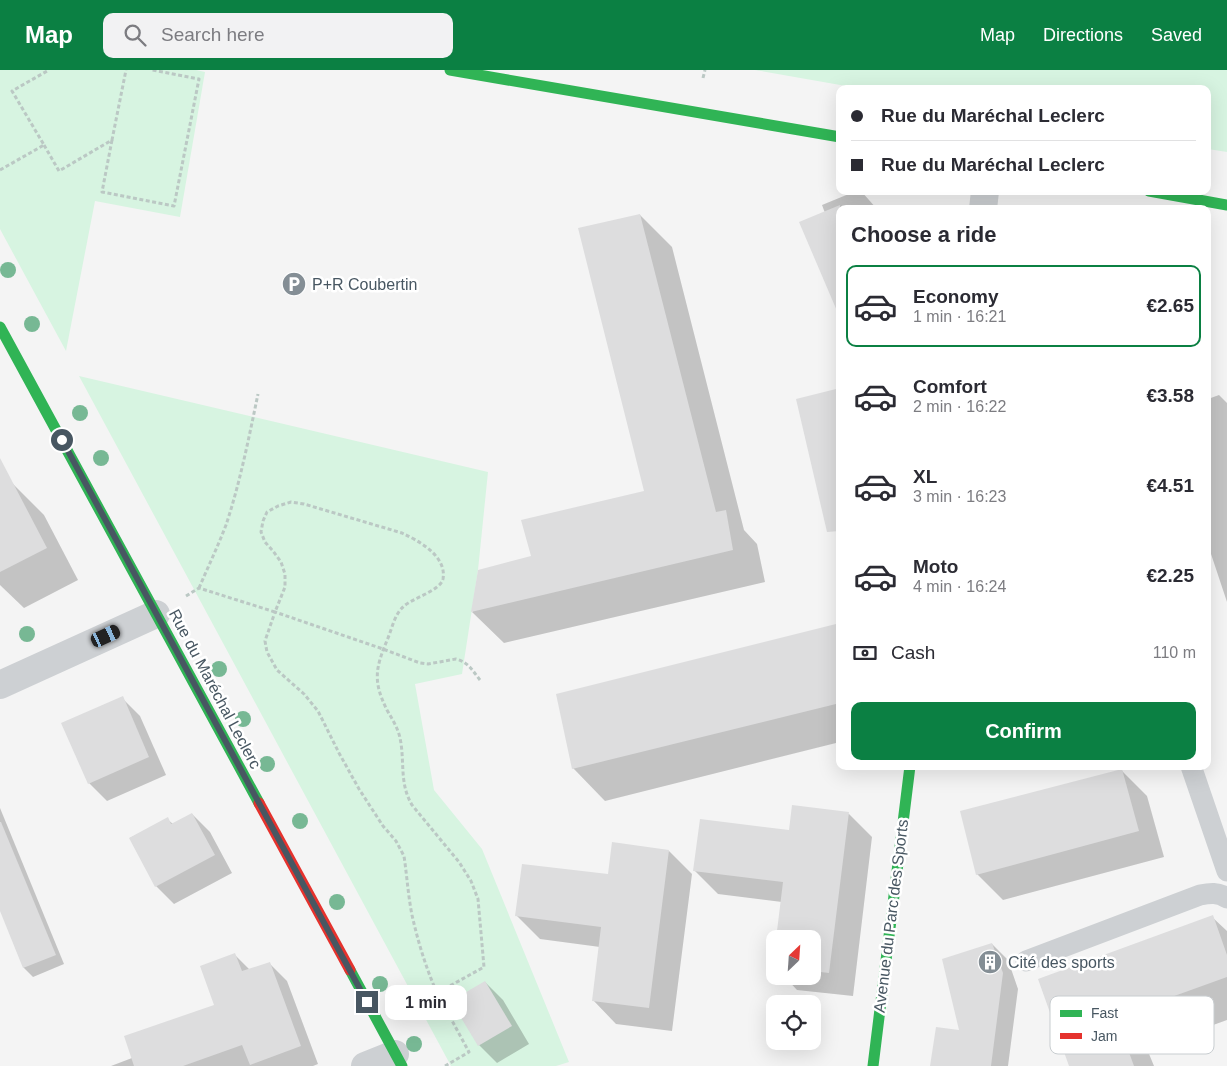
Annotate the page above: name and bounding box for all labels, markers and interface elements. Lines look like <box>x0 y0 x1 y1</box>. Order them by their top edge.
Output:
search box <box>103 13 453 58</box>
text: Map <box>25 21 73 48</box>
icon: search <box>121 21 149 49</box>
text: Search here <box>161 24 265 45</box>
text: Map <box>980 25 1015 45</box>
text: Directions <box>1043 25 1123 45</box>
text: Saved <box>1151 25 1202 45</box>
text: Rue du Maréchal Leclerc <box>881 105 1105 126</box>
text: Rue du Maréchal Leclerc <box>881 154 1105 175</box>
text: Choose a ride <box>851 222 996 247</box>
parking icon: P+R Coubertin <box>281 271 307 297</box>
place label: P+R Coubertin <box>312 276 417 293</box>
icon: car <box>853 284 898 329</box>
text: Economy <box>913 286 999 307</box>
text: €2.65 <box>1146 295 1194 316</box>
text: 1 min · 16:21 <box>913 308 1006 325</box>
icon: car <box>853 374 898 419</box>
text: Comfort <box>913 376 987 397</box>
text: €3.58 <box>1146 385 1194 406</box>
text: 2 min · 16:22 <box>913 398 1006 415</box>
route start <box>51 429 73 451</box>
icon: car <box>853 464 898 509</box>
text: XL <box>913 466 937 487</box>
text: €4.51 <box>1146 475 1194 496</box>
text: 3 min · 16:23 <box>913 488 1006 505</box>
icon: car <box>853 554 898 599</box>
text: Moto <box>913 556 958 577</box>
text: €2.25 <box>1146 565 1194 586</box>
text: 4 min · 16:24 <box>913 578 1006 595</box>
street label: Rue du Maréchal Leclerc <box>166 606 264 772</box>
car <box>89 623 122 649</box>
icon: cash <box>851 639 879 667</box>
text: Cash <box>891 642 935 663</box>
text: 110 m <box>1153 644 1196 661</box>
button: Confirm <box>851 702 1196 760</box>
street label: Avenue du Parc des Sports <box>871 818 911 1014</box>
north arrow <box>766 930 821 985</box>
map controls <box>766 930 821 1050</box>
building icon: Cité des sports <box>977 949 1003 975</box>
place label: Cité des sports <box>1008 954 1115 971</box>
callout: 1 min <box>384 984 467 1020</box>
route end <box>356 991 378 1013</box>
text: 1 min <box>405 994 447 1011</box>
button: locate <box>766 995 821 1050</box>
legend <box>1050 996 1214 1054</box>
text: Fast <box>1091 1005 1118 1021</box>
text: Jam <box>1091 1028 1117 1044</box>

